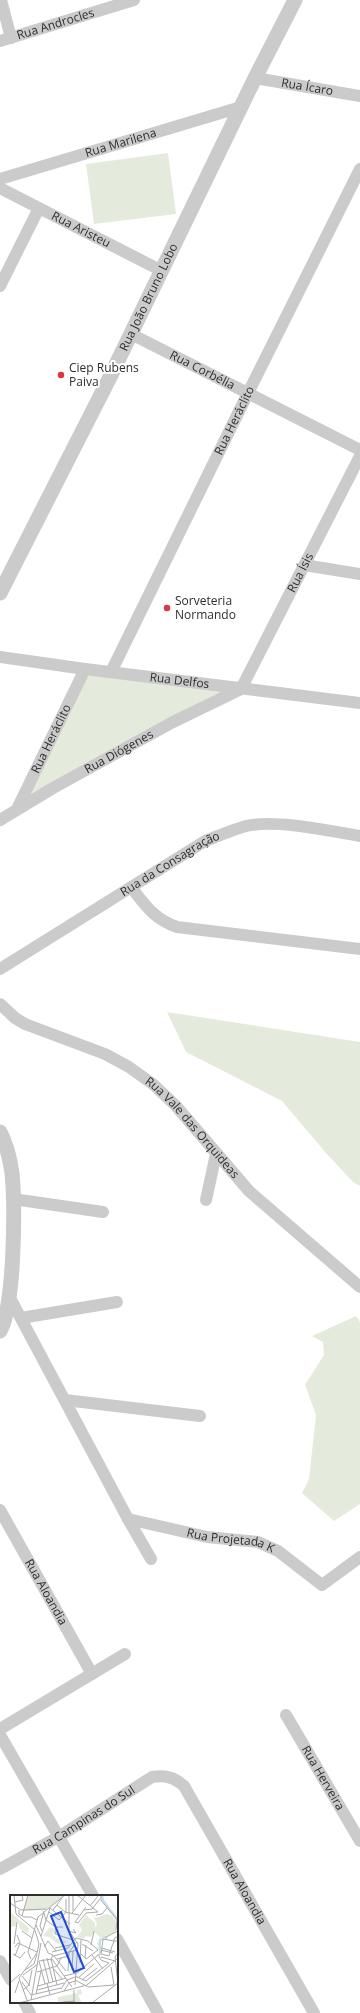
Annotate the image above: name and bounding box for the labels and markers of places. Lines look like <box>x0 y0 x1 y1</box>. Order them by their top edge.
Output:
place label: Ciep Rubens Paiva <box>69 359 139 390</box>
marker: Ciep Rubens Paiva <box>56 370 66 380</box>
place label: Sorveteria Normando <box>175 592 236 623</box>
marker: Sorveteria Normando <box>162 603 172 613</box>

